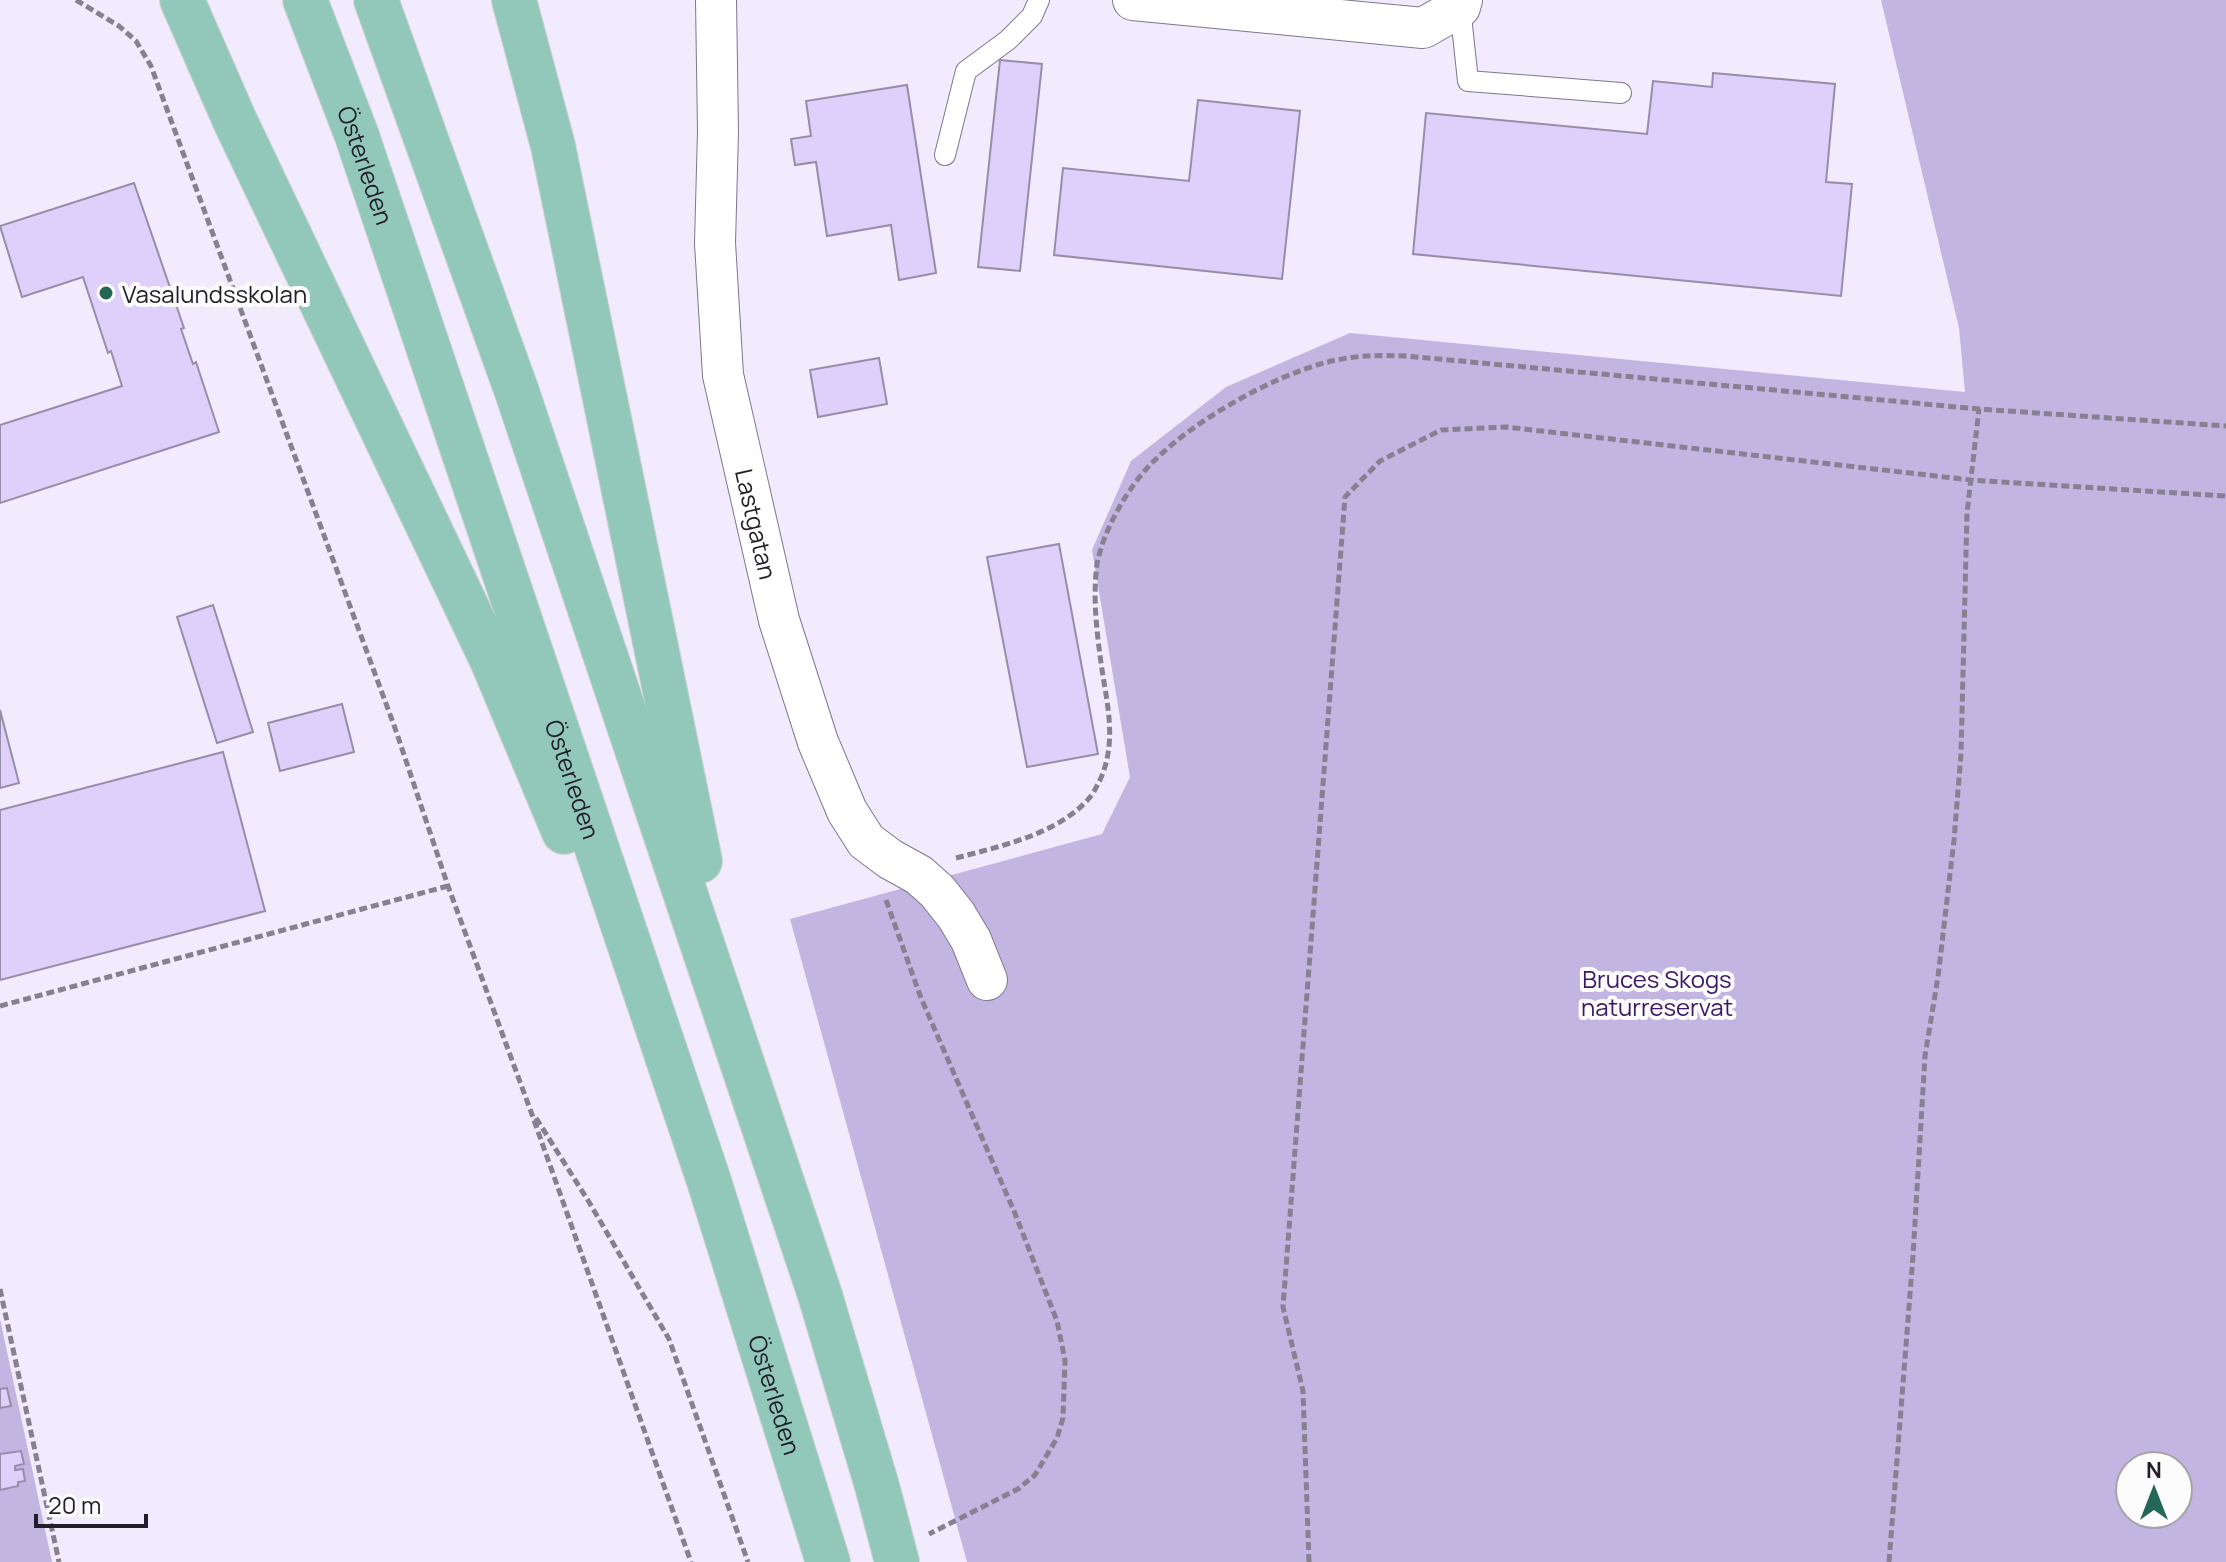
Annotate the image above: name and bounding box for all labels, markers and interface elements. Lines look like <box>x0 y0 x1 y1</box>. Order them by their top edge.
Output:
street label: Österleden <box>330 101 402 229</box>
place label: Vasalundsskolan <box>122 277 307 310</box>
marker: Vasalundsskolan <box>97 284 115 302</box>
street label: Lastgatan <box>728 465 786 582</box>
street label: Österleden <box>538 715 609 843</box>
park label: Bruces Skogs naturreservat <box>1581 962 1733 1023</box>
street label: Österleden <box>742 1331 810 1458</box>
north arrow <box>2114 1450 2194 1530</box>
text: N <box>2146 1455 2162 1485</box>
scale bar <box>36 1478 146 1528</box>
text: 20 m <box>48 1488 101 1521</box>

